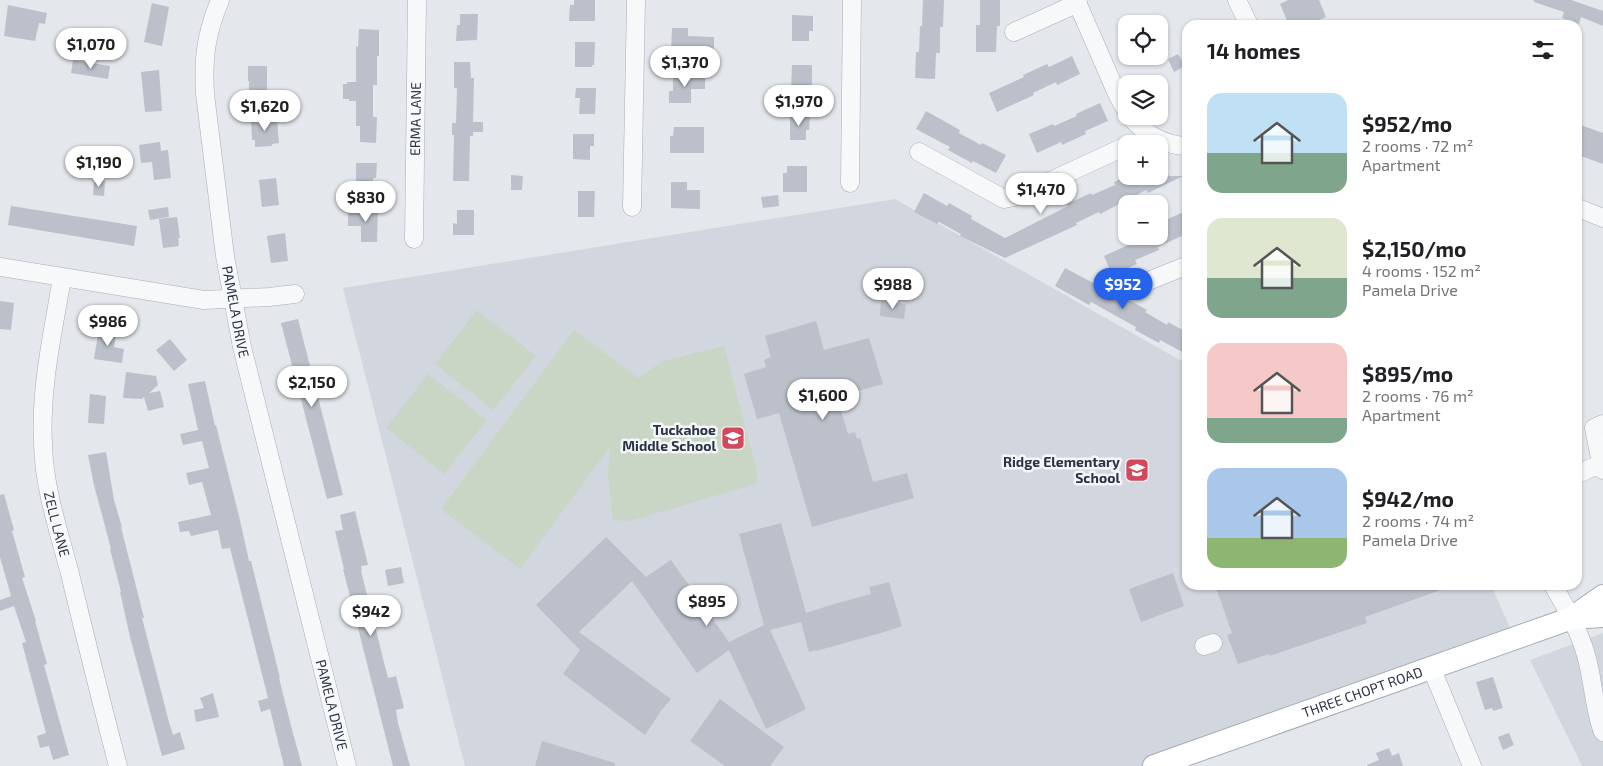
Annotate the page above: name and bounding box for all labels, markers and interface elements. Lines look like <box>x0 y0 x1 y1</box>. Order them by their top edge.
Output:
map controls <box>1118 15 1168 245</box>
button: locate <box>1118 15 1168 65</box>
pin: $1,070 <box>50 28 132 70</box>
text: $1,070 <box>67 34 115 53</box>
icon: filters <box>1529 36 1557 64</box>
text: 14 homes <box>1207 38 1301 63</box>
pin: $1,370 <box>644 46 726 88</box>
text: $1,370 <box>661 52 709 71</box>
button: layers <box>1118 75 1168 125</box>
street label: ERMA LANE <box>406 82 424 156</box>
pin: $1,970 <box>758 84 840 127</box>
pin: $1,620 <box>224 90 306 132</box>
text: $1,970 <box>775 91 823 110</box>
text: $1,620 <box>241 96 289 115</box>
text: $952/mo <box>1362 111 1452 136</box>
icon: home <box>1247 113 1307 173</box>
button: + <box>1118 135 1168 185</box>
text: 2 rooms · 72 m² <box>1362 136 1473 155</box>
pin: $1,190 <box>58 146 140 188</box>
text: $1,190 <box>76 152 122 171</box>
text: Apartment <box>1362 155 1441 174</box>
pin: $1,470 <box>1000 172 1082 215</box>
text: $1,470 <box>1017 179 1065 198</box>
pin: $830 <box>336 180 396 223</box>
text: $830 <box>347 187 385 206</box>
button: − <box>1118 195 1168 245</box>
text: $2,150/mo <box>1362 236 1466 261</box>
icon: home <box>1247 238 1307 298</box>
text: 4 rooms · 152 m² <box>1362 261 1481 280</box>
street label: PAMELA DRIVE <box>219 264 253 359</box>
pin: $988 <box>863 268 923 310</box>
pin: $952 <box>1093 268 1153 310</box>
text: $988 <box>874 274 912 293</box>
text: $952 <box>1105 274 1141 293</box>
text: Pamela Drive <box>1362 280 1458 299</box>
pin: $986 <box>78 304 138 347</box>
text: $986 <box>89 311 127 330</box>
text: $895/mo <box>1362 361 1453 386</box>
icon: home <box>1247 363 1307 423</box>
pin: $2,150 <box>271 366 353 408</box>
text: $2,150 <box>288 372 336 391</box>
pin: $1,600 <box>782 378 864 421</box>
text: $1,600 <box>798 385 848 404</box>
text: 2 rooms · 76 m² <box>1362 386 1474 405</box>
text: Apartment <box>1362 405 1441 424</box>
place label: Tuckahoe Middle School <box>622 421 716 454</box>
school or university icon: Tuckahoe Middle School <box>720 425 746 451</box>
place label: Ridge Elementary School <box>1003 453 1120 486</box>
school or university icon: Ridge Elementary School <box>1124 457 1150 483</box>
text: $942/mo <box>1362 486 1454 511</box>
icon: home <box>1247 488 1307 548</box>
street label: ZELL LANE <box>41 490 74 559</box>
text: 2 rooms · 74 m² <box>1362 511 1474 530</box>
text: Pamela Drive <box>1362 530 1458 549</box>
pin: $895 <box>677 584 737 627</box>
text: $895 <box>688 591 726 610</box>
pin: $942 <box>341 594 401 637</box>
text: $942 <box>352 601 390 620</box>
street label: PAMELA DRIVE <box>313 658 352 752</box>
street label: THREE CHOPT ROAD <box>1300 663 1425 721</box>

